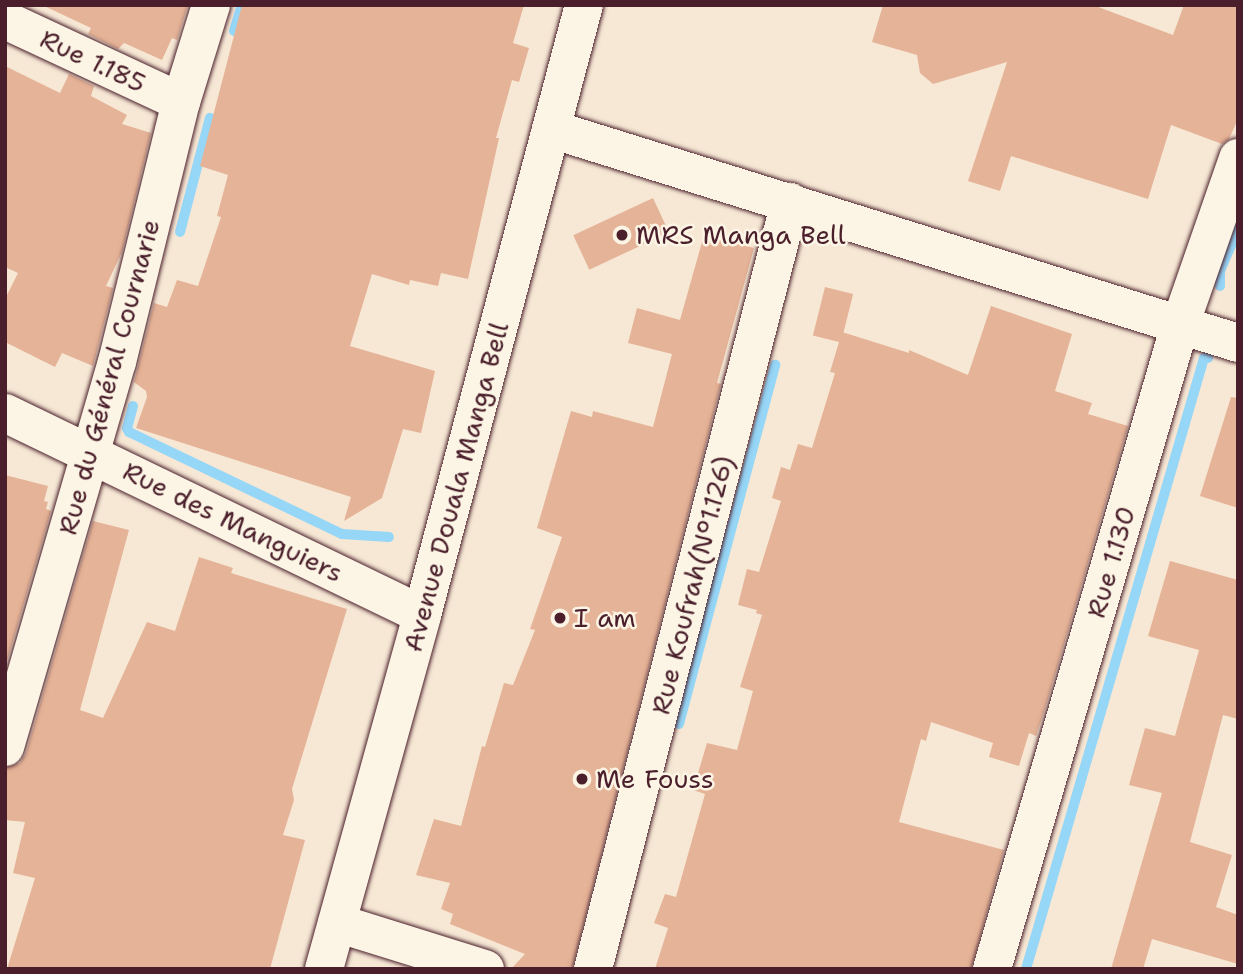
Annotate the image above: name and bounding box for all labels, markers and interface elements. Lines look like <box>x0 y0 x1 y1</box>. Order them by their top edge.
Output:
street label: Rue 1.185 <box>35 23 151 99</box>
street label: Rue du Général Cournarie <box>52 216 166 538</box>
place label: MRS Manga Bell <box>636 219 846 251</box>
marker: MRS Manga Bell <box>614 227 630 243</box>
street label: Avenue Douala Manga Bell <box>397 319 515 655</box>
street label: Rue Koufrah(N°1.126) <box>645 452 739 718</box>
street label: Rue des Manguiers <box>118 455 348 589</box>
street label: Rue 1.130 <box>1080 503 1142 621</box>
place label: I am <box>574 602 636 634</box>
marker: I am <box>552 610 568 626</box>
place label: Me Fouss <box>596 763 713 795</box>
marker: Me Fouss <box>574 771 590 787</box>

